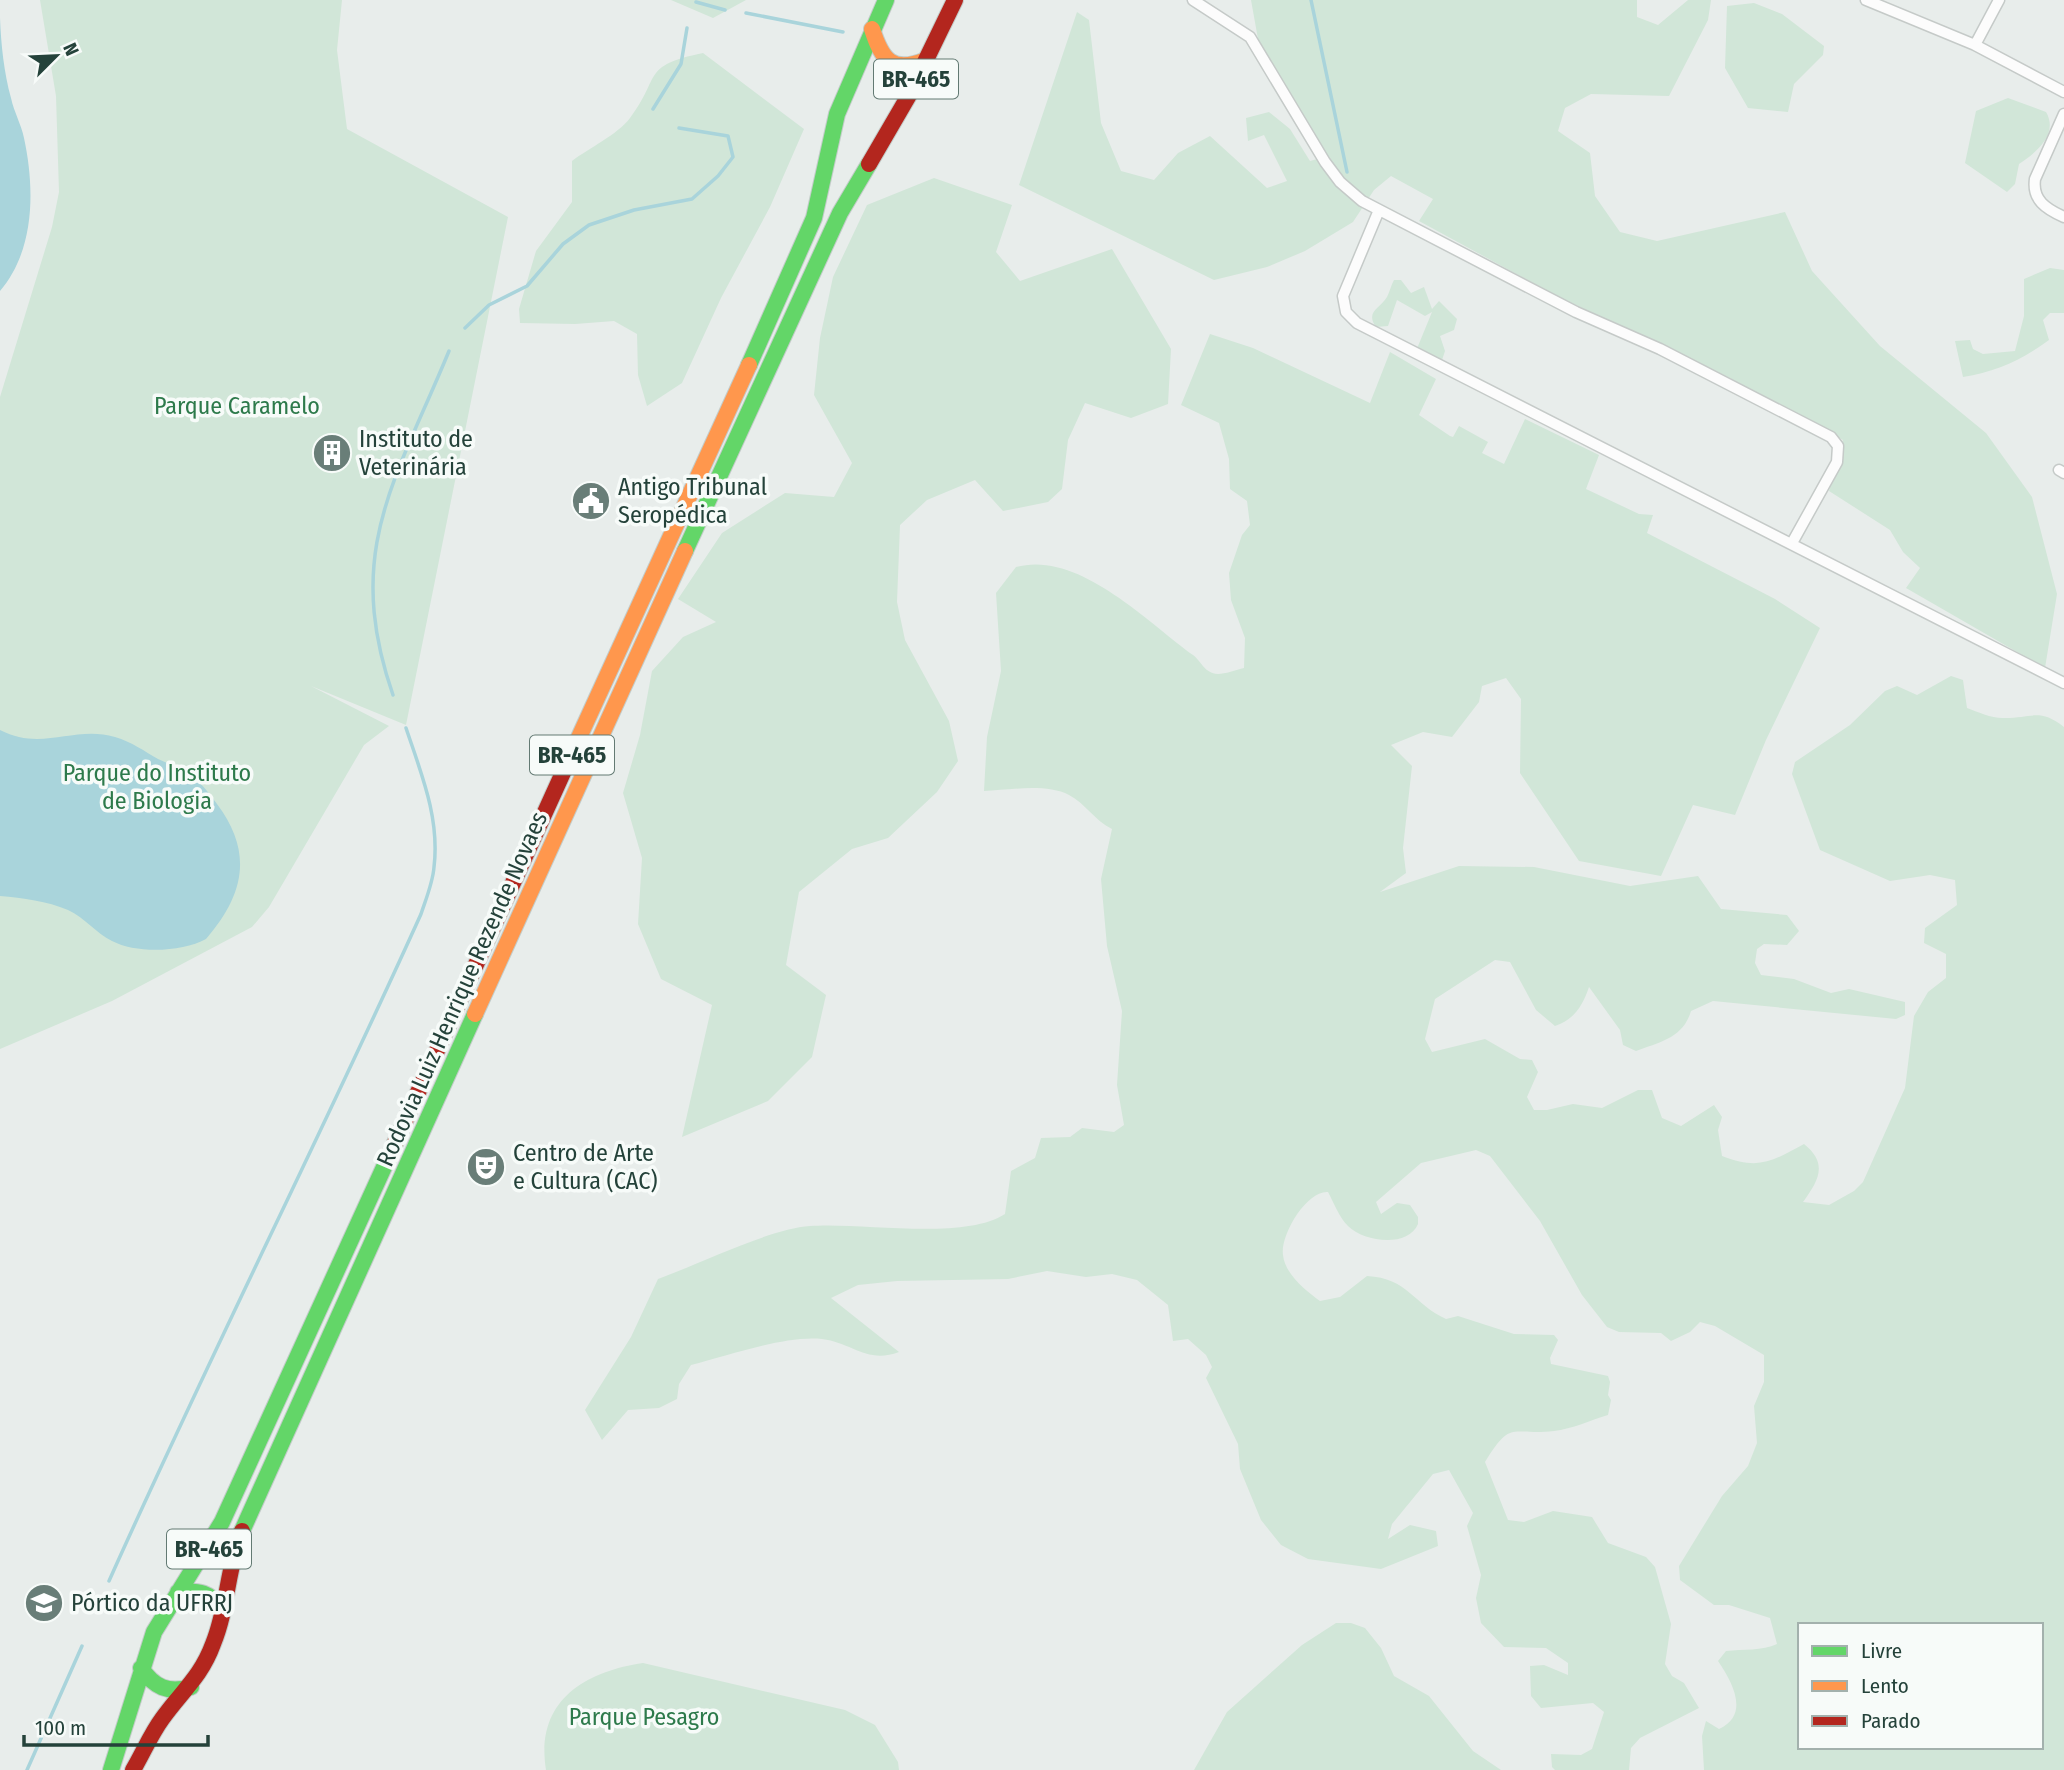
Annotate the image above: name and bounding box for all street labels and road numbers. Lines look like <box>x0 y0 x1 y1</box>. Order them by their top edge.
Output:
road number: BR-465 <box>874 60 958 99</box>
road number: BR-465 <box>530 736 614 775</box>
street label: Rodovia Luiz Henrique Rezende Novaes <box>371 807 553 1171</box>
road number: BR-465 <box>167 1530 251 1568</box>

